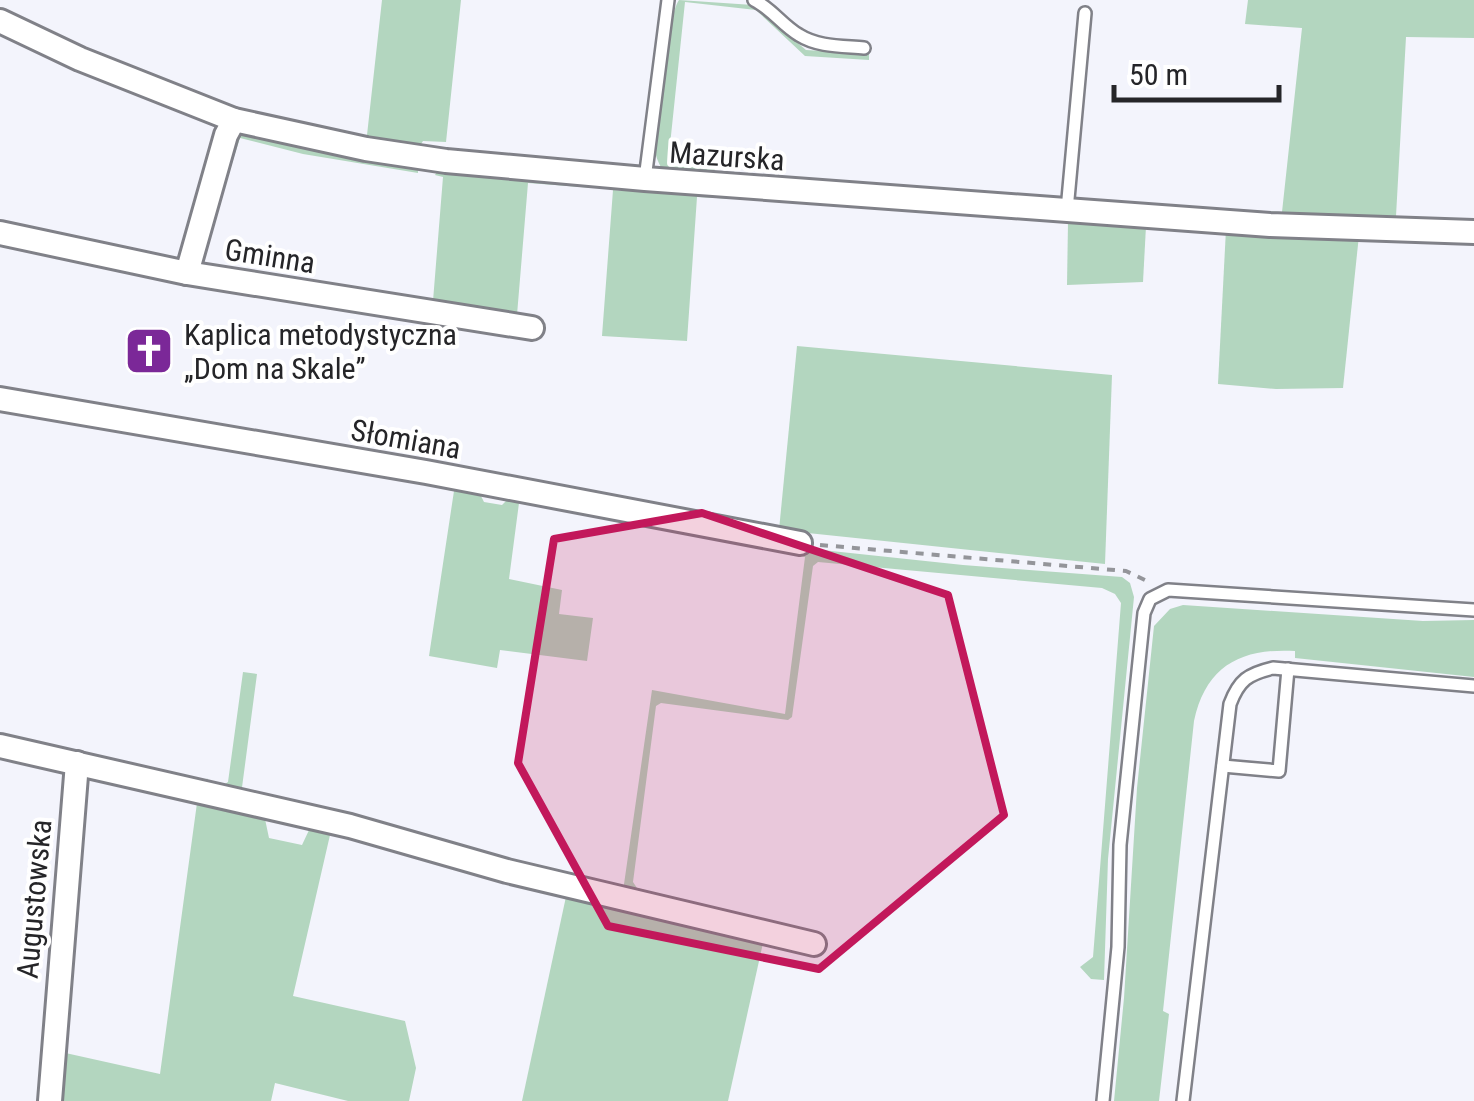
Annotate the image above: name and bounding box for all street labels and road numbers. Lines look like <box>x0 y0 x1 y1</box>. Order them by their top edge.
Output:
street label: Mazurska <box>668 135 786 177</box>
street label: Gminna <box>223 232 317 280</box>
street label: Słomiana <box>348 412 464 466</box>
street label: Augustowska <box>10 818 58 980</box>

